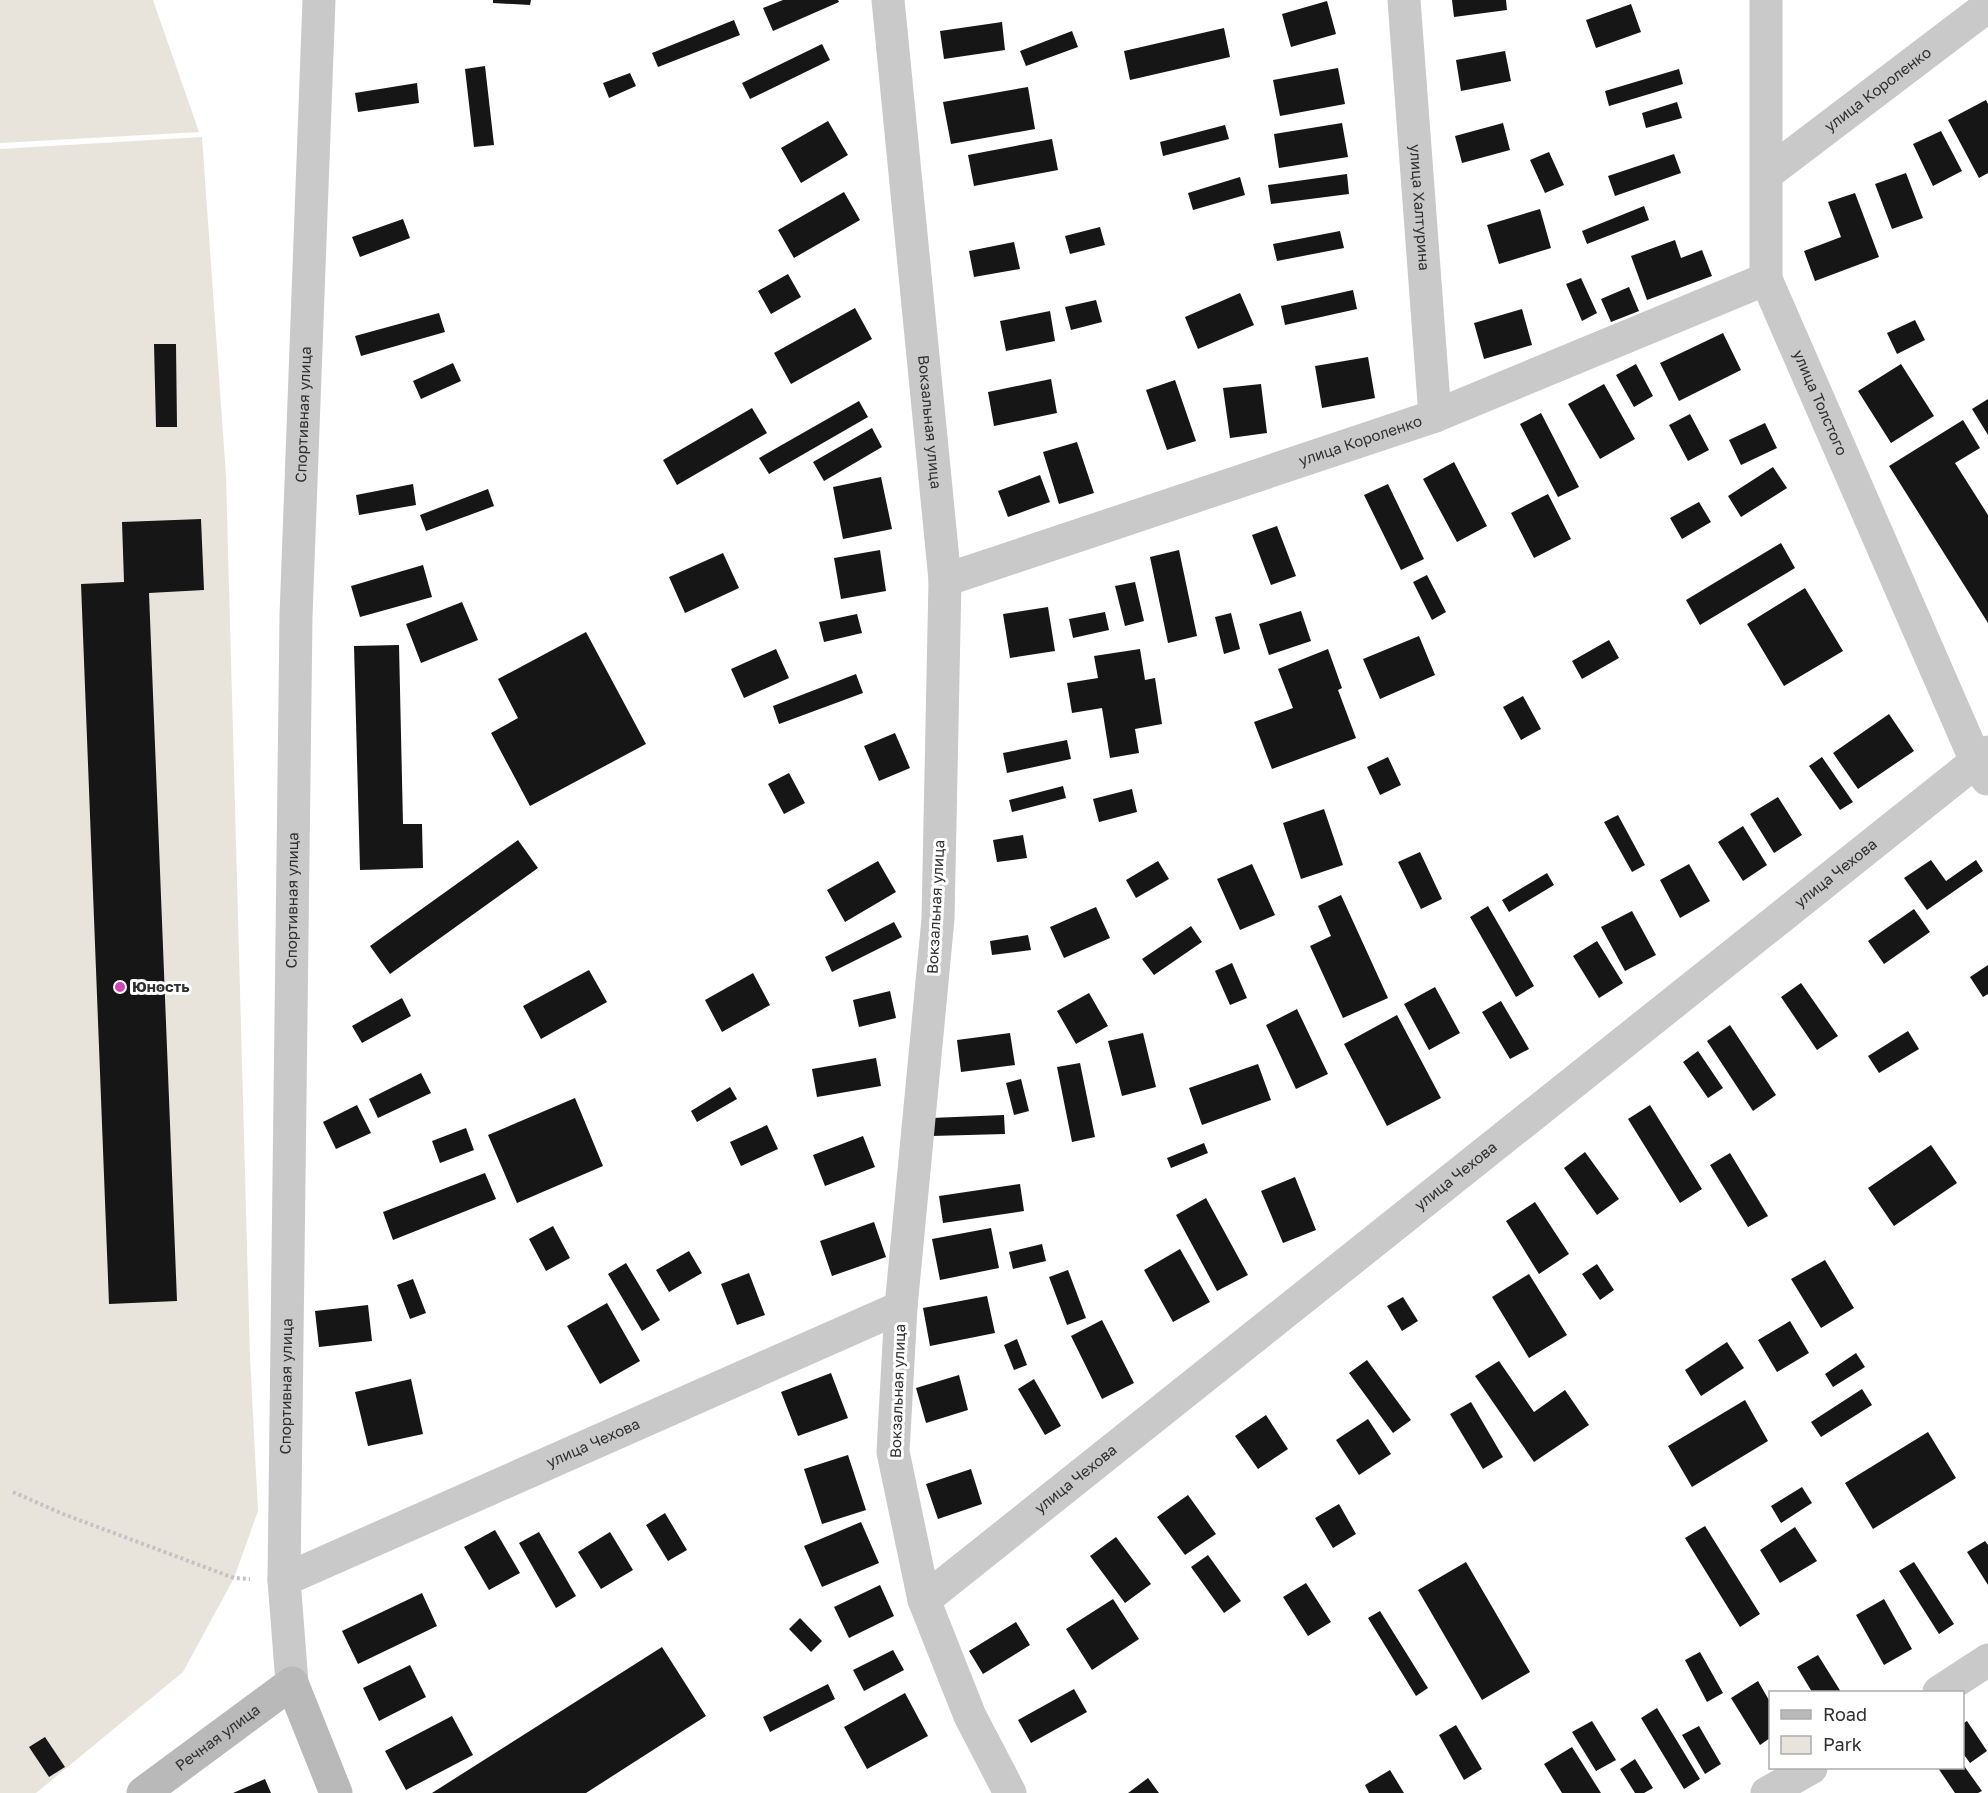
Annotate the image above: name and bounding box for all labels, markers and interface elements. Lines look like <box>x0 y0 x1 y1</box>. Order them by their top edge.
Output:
street label: улица Короленко <box>1820 43 1934 135</box>
street label: улица Халтурина <box>1407 143 1434 271</box>
street label: Спортивная улица <box>291 346 314 483</box>
street label: улица Толстого <box>1790 347 1852 458</box>
street label: Вокзальная улица <box>915 354 946 490</box>
street label: улица Короленко <box>1296 411 1424 469</box>
street label: Спортивная улица <box>282 832 301 969</box>
street label: улица Чехова <box>1790 834 1880 911</box>
street label: Вокзальная улица <box>922 839 948 975</box>
place label: Юность <box>132 977 190 995</box>
marker: Юность <box>113 980 127 994</box>
street label: улица Чехова <box>1410 1137 1500 1214</box>
street label: Спортивная улица <box>276 1318 295 1455</box>
street label: Вокзальная улица <box>886 1323 908 1458</box>
street label: улица Чехова <box>543 1414 642 1471</box>
street label: улица Чехова <box>1030 1440 1120 1517</box>
legend <box>1769 1691 1964 1769</box>
street label: Речная улица <box>171 1700 263 1774</box>
text: Road <box>1823 1703 1867 1725</box>
text: Park <box>1823 1733 1862 1755</box>

